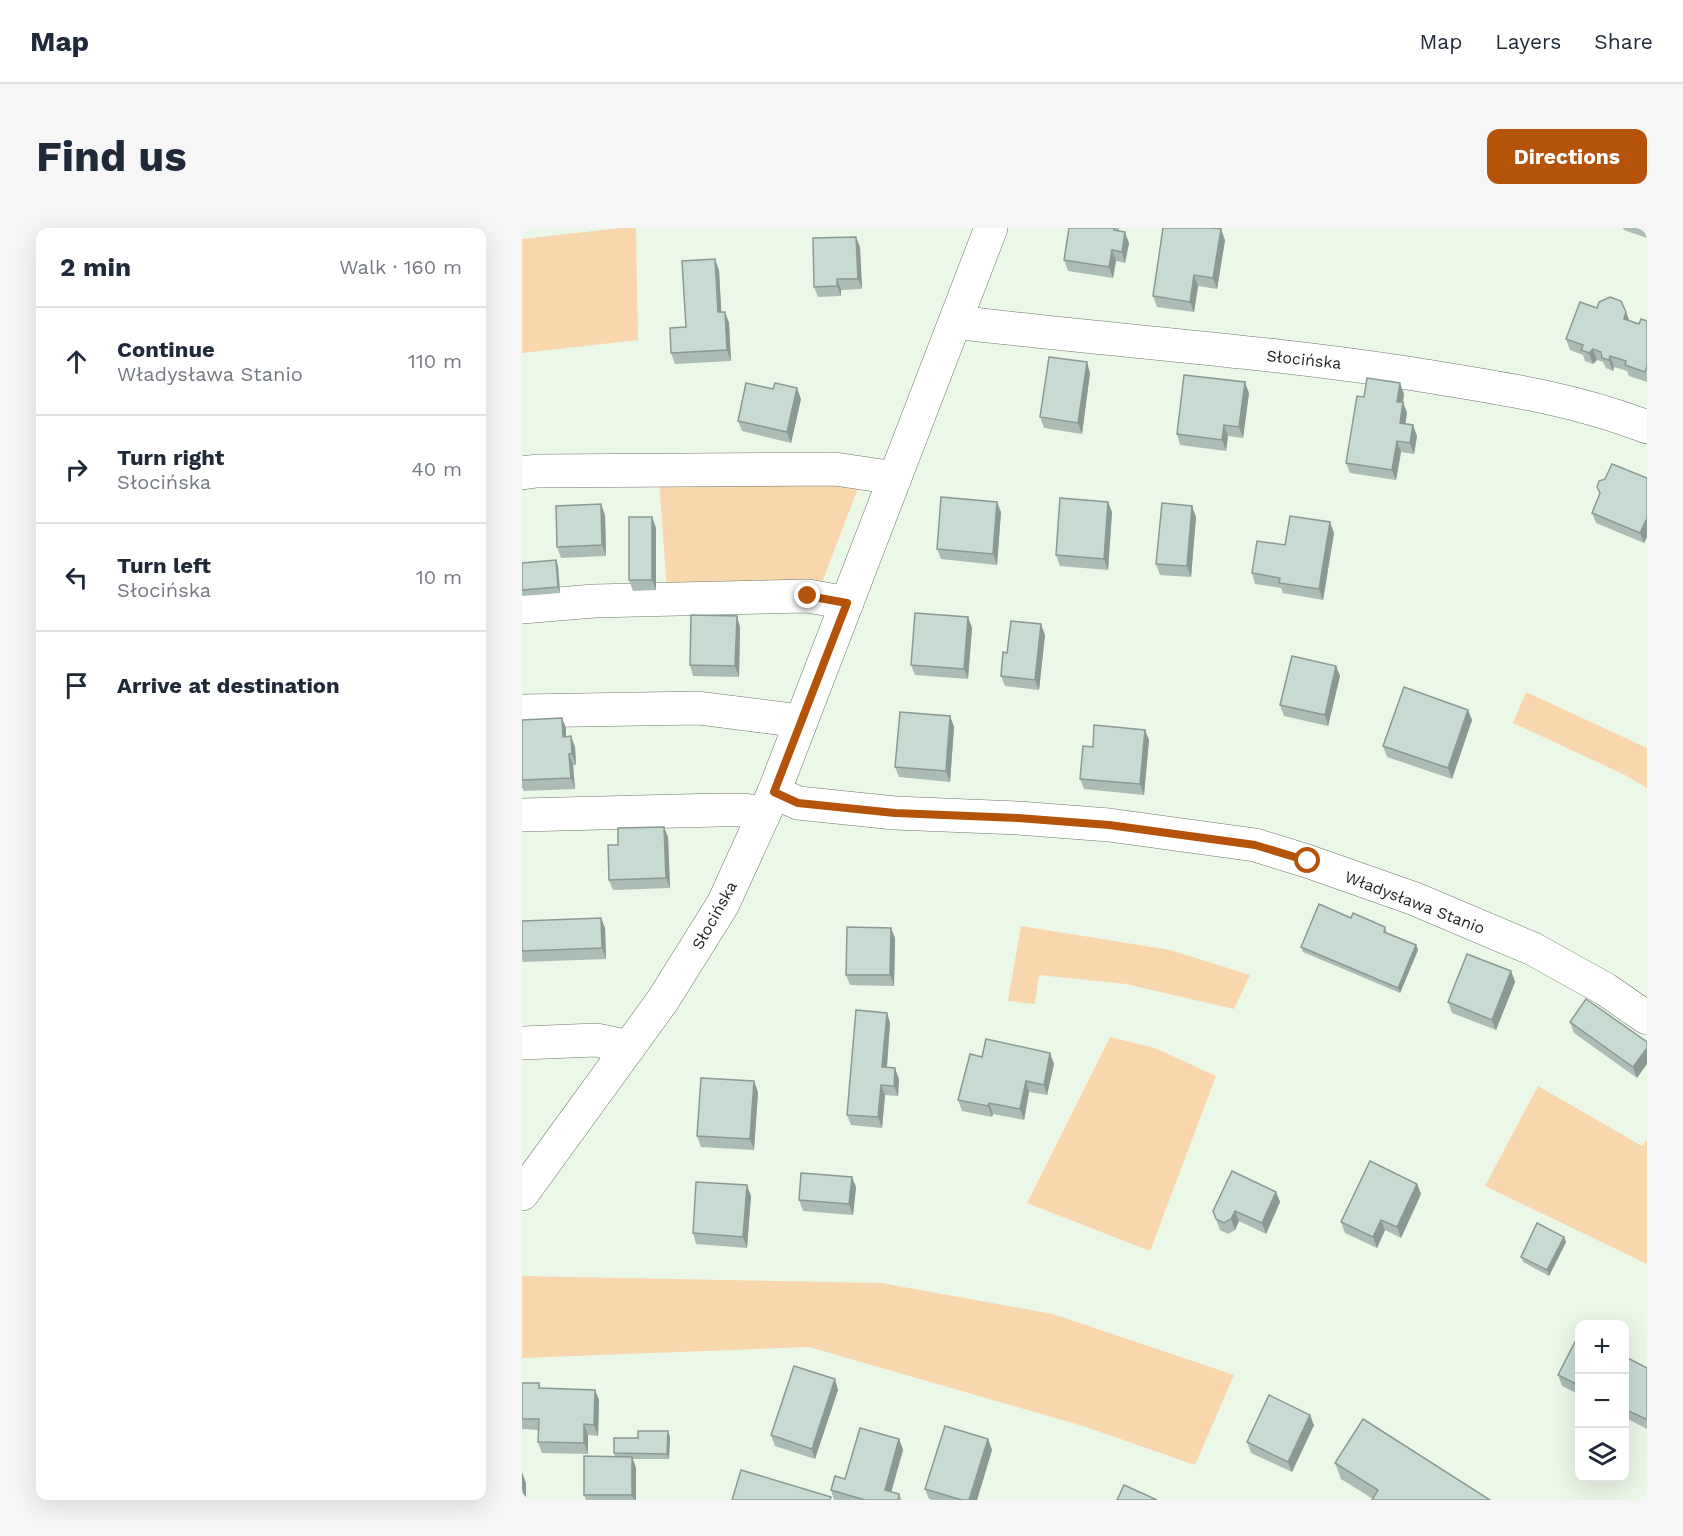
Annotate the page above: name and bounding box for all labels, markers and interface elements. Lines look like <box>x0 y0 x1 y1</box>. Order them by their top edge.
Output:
text: Map <box>30 25 89 58</box>
text: Map <box>1419 29 1462 54</box>
text: Layers <box>1495 29 1561 54</box>
text: Share <box>1594 29 1653 54</box>
button: Directions <box>1487 129 1647 184</box>
text: Find us <box>36 132 187 181</box>
text: 2 min <box>60 252 131 282</box>
text: Walk · 160 m <box>339 255 462 279</box>
text: Continue <box>117 337 215 362</box>
icon: ahead <box>60 345 93 378</box>
street label: Słocińska <box>1265 346 1342 373</box>
text: 110 m <box>408 349 462 373</box>
text: Władysława Stanio <box>117 362 303 386</box>
text: Turn right <box>117 445 224 470</box>
icon: right <box>60 453 93 486</box>
text: 40 m <box>411 457 462 481</box>
text: Słocińska <box>117 470 211 494</box>
text: Turn left <box>117 553 211 578</box>
icon: left <box>60 561 93 594</box>
text: 10 m <box>416 565 462 589</box>
text: Słocińska <box>117 578 211 602</box>
route end <box>794 582 820 608</box>
icon: arrive <box>60 669 93 702</box>
text: Arrive at destination <box>117 673 340 698</box>
route start <box>1294 847 1320 873</box>
street label: Władysława Stanio <box>1342 867 1488 938</box>
street label: Słocińska <box>688 878 741 953</box>
map controls <box>1575 1320 1629 1482</box>
button: + <box>1575 1320 1629 1374</box>
button: − <box>1575 1374 1629 1428</box>
button: layers <box>1575 1428 1629 1482</box>

